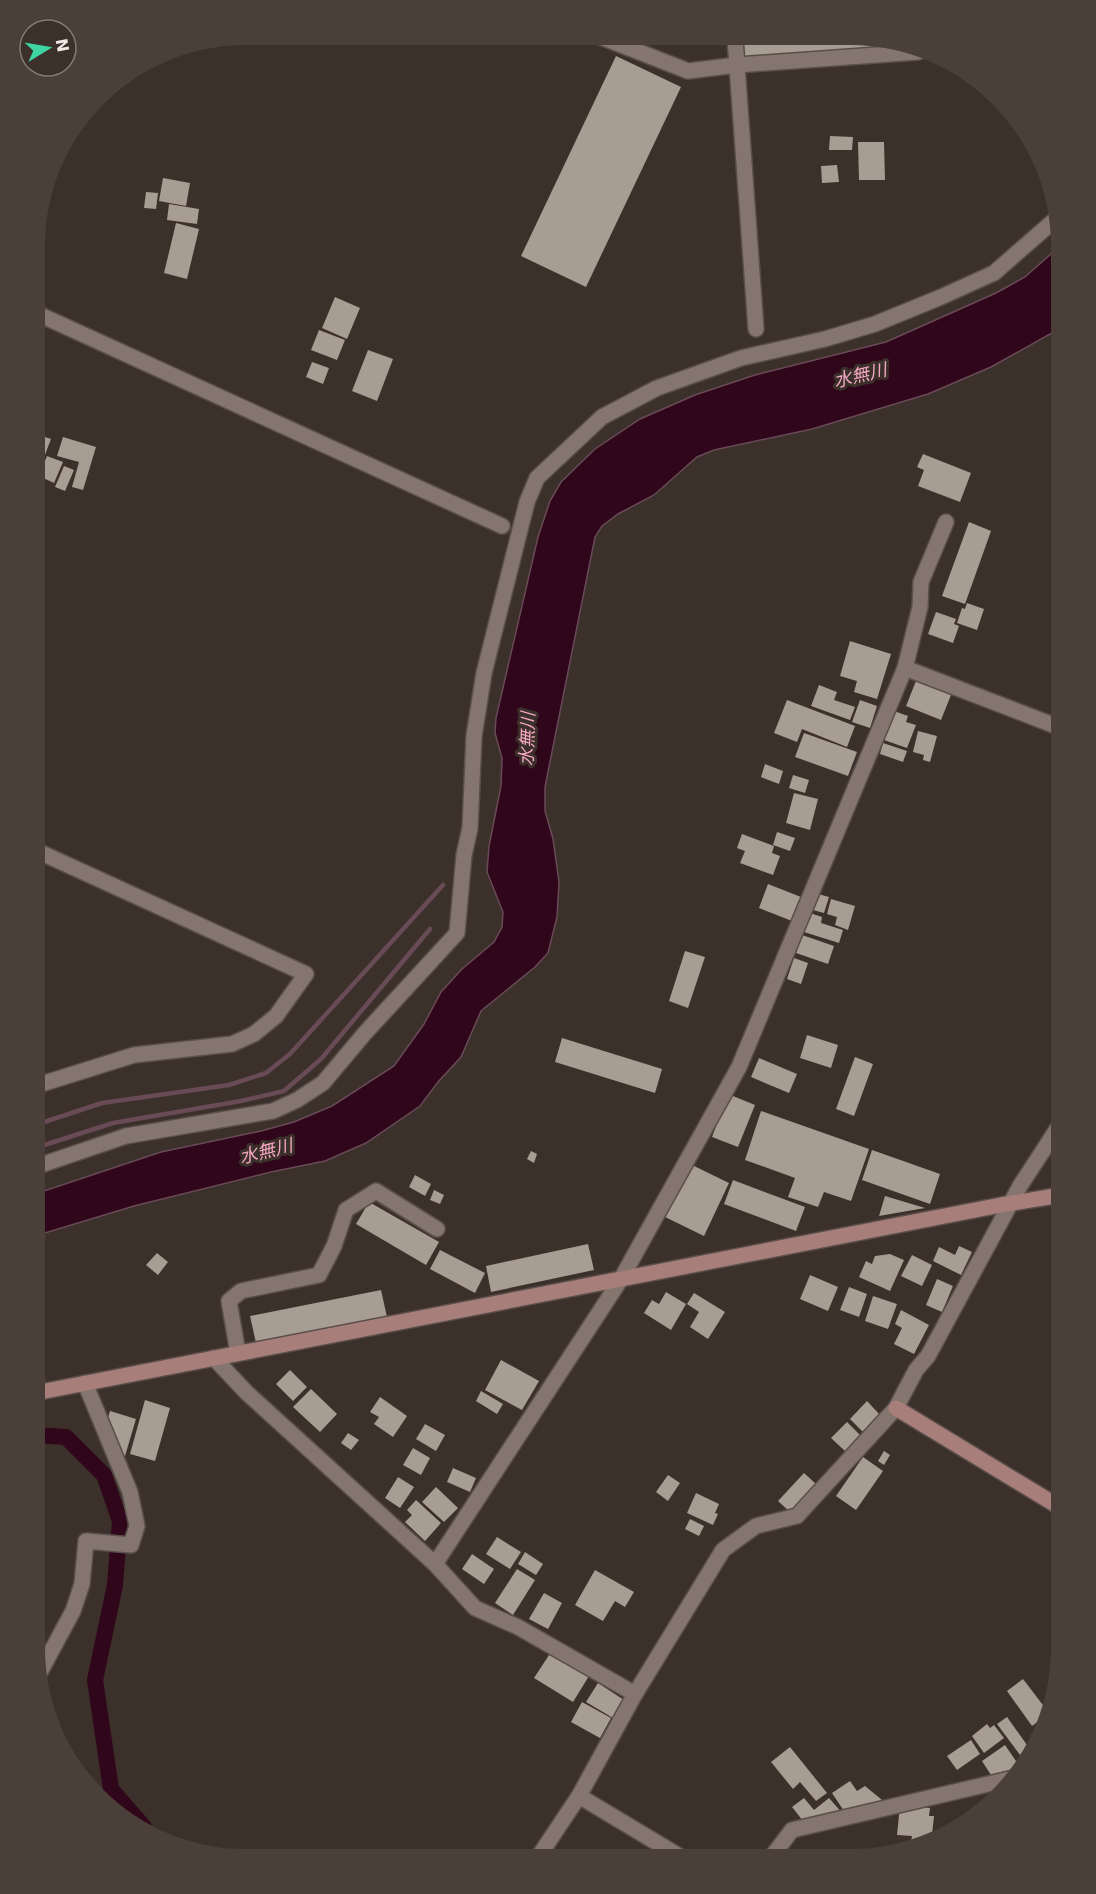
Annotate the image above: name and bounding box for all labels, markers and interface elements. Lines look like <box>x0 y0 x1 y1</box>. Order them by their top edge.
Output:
north arrow <box>18 18 78 78</box>
text: N <box>52 37 73 54</box>
water label: 水無川 <box>831 358 891 391</box>
water label: 水無川 <box>516 710 539 766</box>
water label: 水無川 <box>237 1134 297 1168</box>

